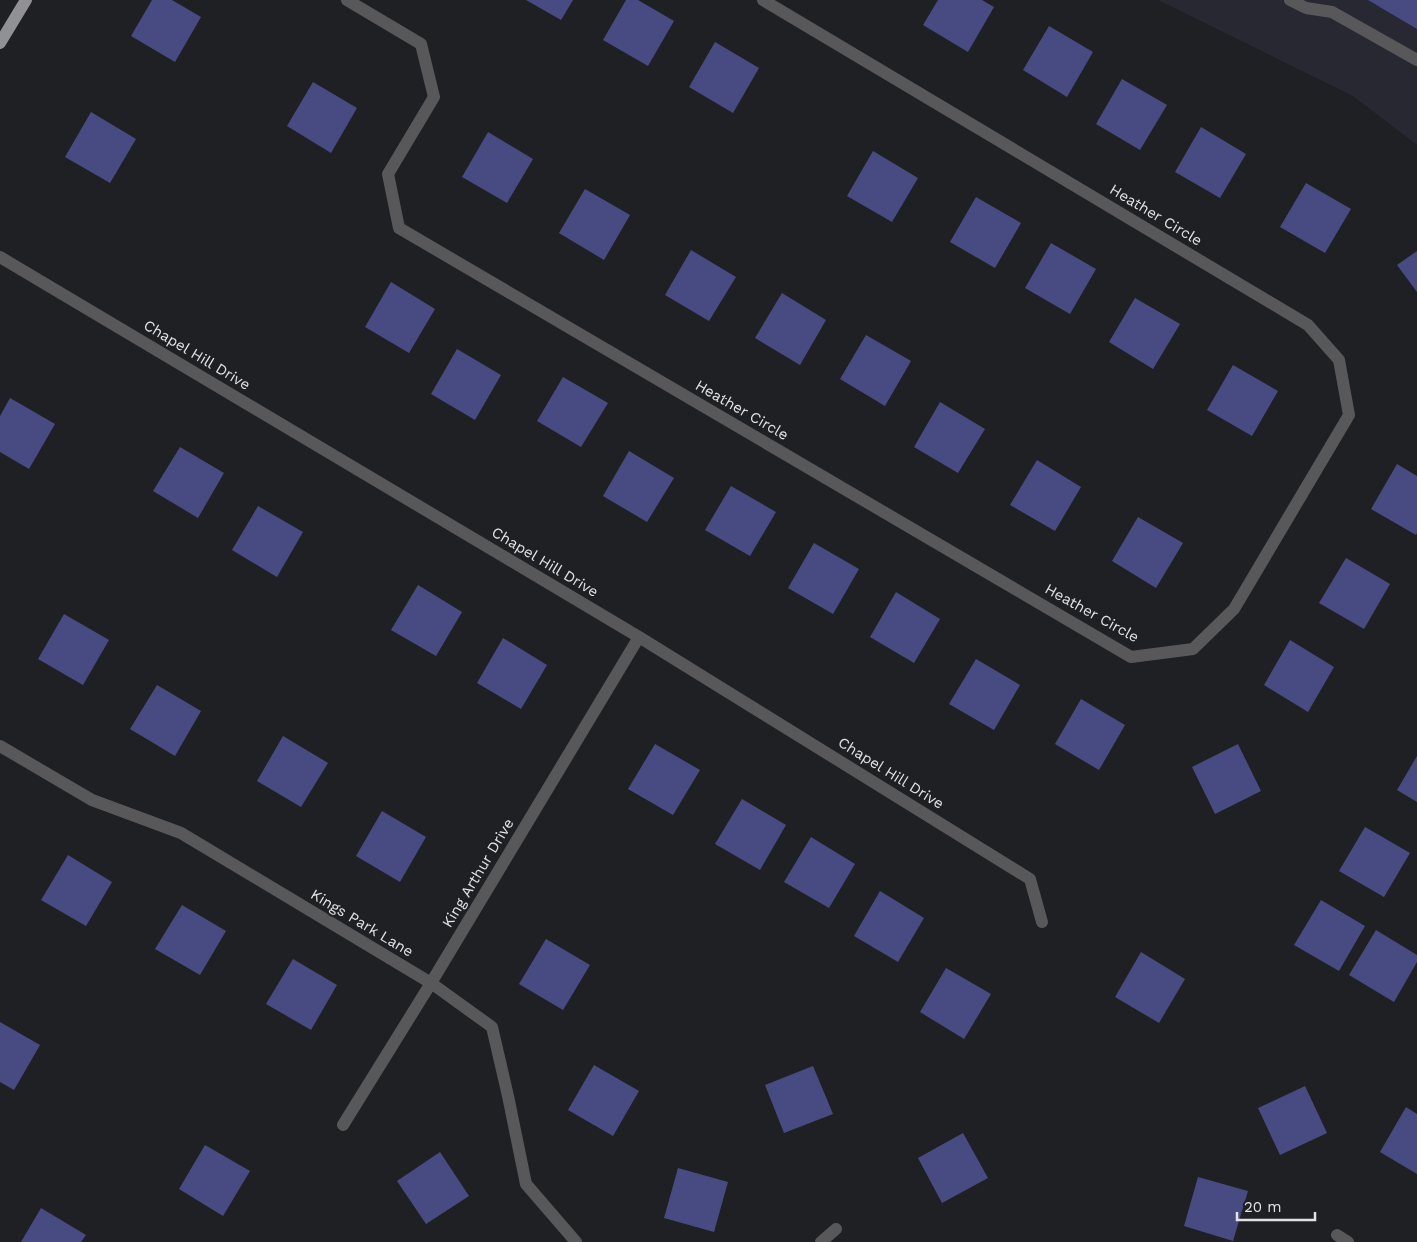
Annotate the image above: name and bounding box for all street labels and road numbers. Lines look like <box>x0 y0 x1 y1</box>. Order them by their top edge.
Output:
street label: Heather Circle <box>1107 180 1205 250</box>
street label: Chapel Hill Drive <box>140 316 254 394</box>
street label: Heather Circle <box>692 376 792 444</box>
street label: Chapel Hill Drive <box>488 523 602 601</box>
street label: Heather Circle <box>1042 580 1142 646</box>
street label: Chapel Hill Drive <box>835 733 947 813</box>
street label: King Arthur Drive <box>438 815 518 931</box>
street label: Kings Park Lane <box>307 885 417 961</box>

